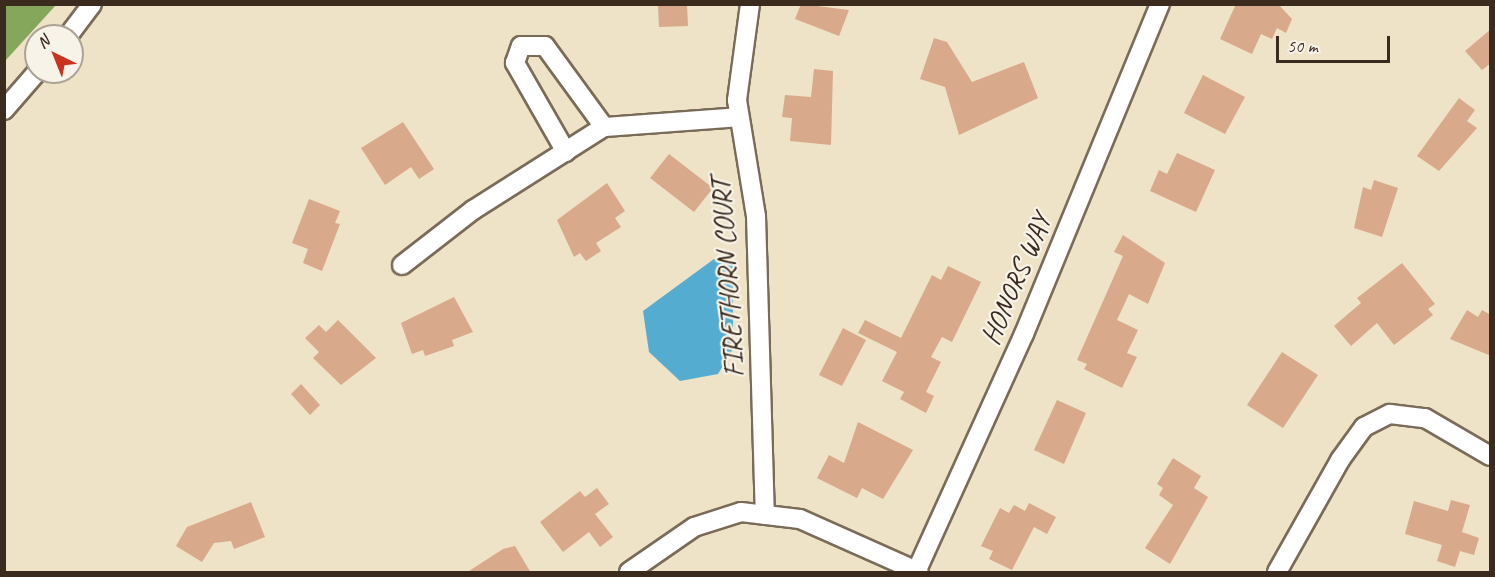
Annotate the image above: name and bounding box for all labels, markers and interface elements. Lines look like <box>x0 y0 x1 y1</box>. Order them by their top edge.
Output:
north arrow <box>24 24 84 84</box>
scale bar <box>1279 24 1393 62</box>
text: N <box>33 32 54 53</box>
text: 50 m <box>1287 35 1318 57</box>
street label: FIRETHORN COURT <box>704 178 752 378</box>
street label: HONORS WAY <box>973 208 1059 350</box>

